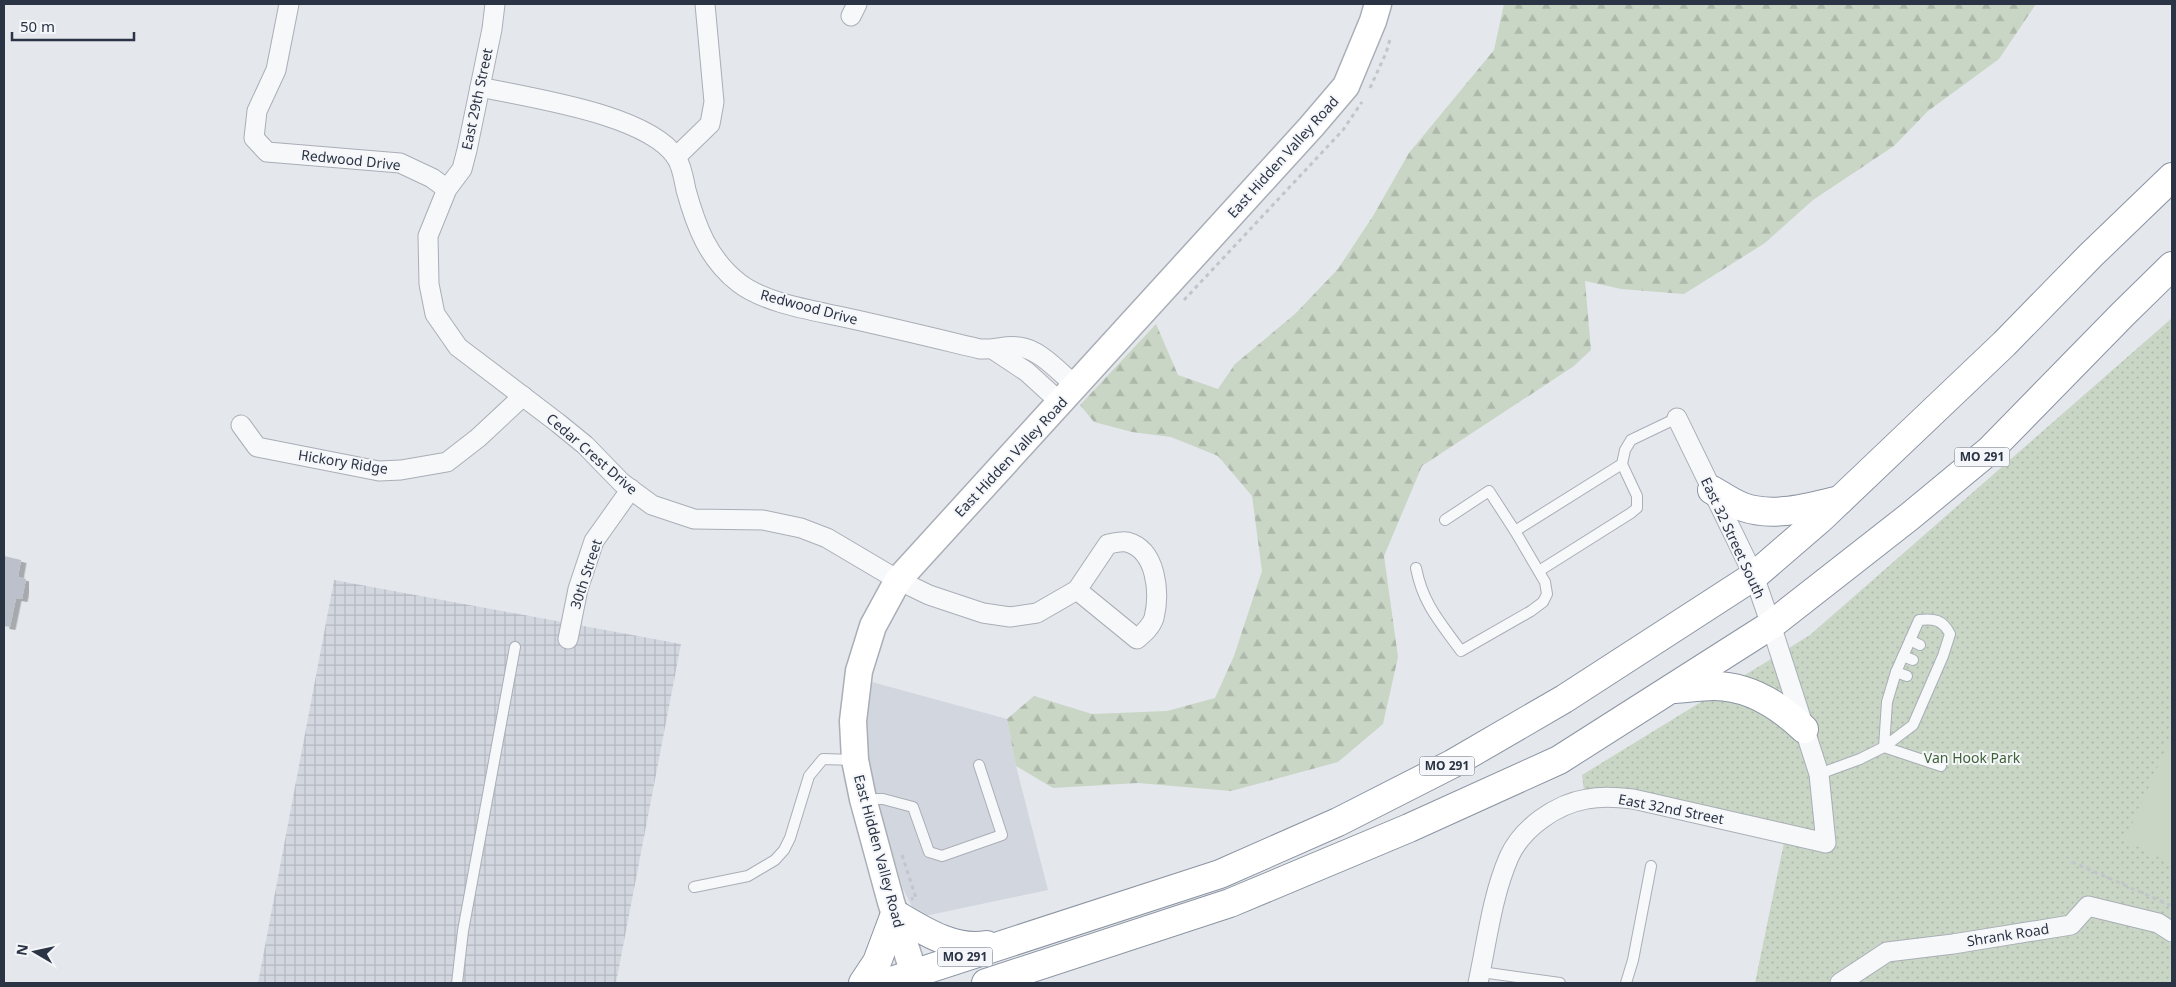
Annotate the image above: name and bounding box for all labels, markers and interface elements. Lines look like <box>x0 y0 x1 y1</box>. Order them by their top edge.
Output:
scale bar <box>12 10 135 42</box>
text: 50 m <box>20 16 55 36</box>
street label: East 29th Street <box>456 46 497 151</box>
street label: East Hidden Valley Road <box>1223 92 1342 222</box>
street label: Redwood Drive <box>300 145 402 174</box>
street label: Redwood Drive <box>758 284 860 329</box>
street label: East Hidden Valley Road <box>950 393 1071 521</box>
street label: Cedar Crest Drive <box>543 409 642 499</box>
street label: Hickory Ridge <box>297 445 389 478</box>
road number: MO 291 <box>1954 448 2010 467</box>
street label: East 32 Street South <box>1697 474 1770 602</box>
street label: 30th Street <box>565 536 606 611</box>
park label: Van Hook Park <box>1924 748 2021 767</box>
road number: MO 291 <box>1420 756 1474 776</box>
street label: East Hidden Valley Road <box>850 772 909 929</box>
street label: East 32nd Street <box>1617 789 1725 828</box>
street label: Shrank Road <box>1965 919 2050 950</box>
north arrow <box>10 927 60 977</box>
text: N <box>11 943 32 957</box>
road number: MO 291 <box>938 948 992 966</box>

